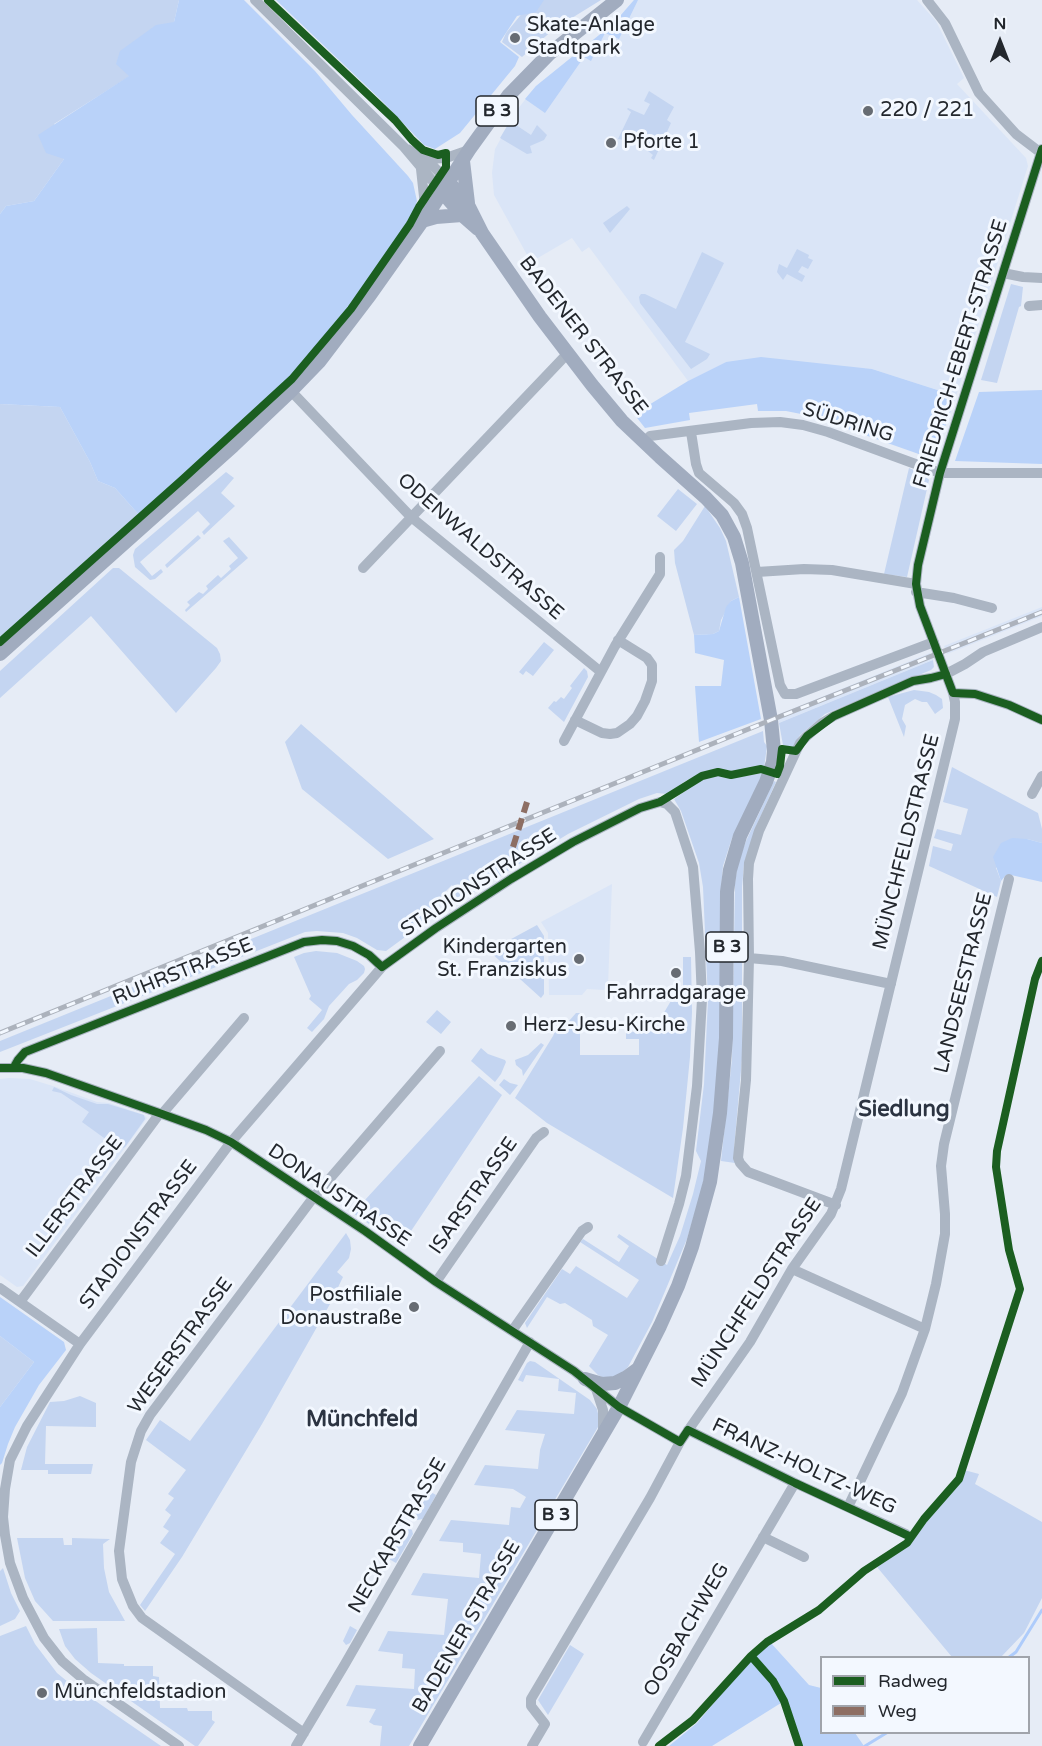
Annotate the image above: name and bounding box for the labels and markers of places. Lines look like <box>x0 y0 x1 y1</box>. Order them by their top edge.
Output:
place label: Skate-Anlage Stadtpark <box>527 14 655 61</box>
marker: Skate-Anlage Stadtpark <box>508 31 522 45</box>
place label: 220 / 221 <box>880 99 975 123</box>
marker: 220 / 221 <box>861 104 875 118</box>
place label: Pforte 1 <box>623 131 700 155</box>
marker: Pforte 1 <box>604 136 618 150</box>
place label: Kindergarten St. Franziskus <box>437 936 567 983</box>
marker: Kindergarten St. Franziskus <box>572 952 586 966</box>
marker: Fahrradgarage <box>669 966 683 980</box>
place label: Fahrradgarage <box>606 982 746 1006</box>
place label: Herz-Jesu-Kirche <box>523 1014 685 1038</box>
marker: Herz-Jesu-Kirche <box>504 1019 518 1033</box>
place label: Postfiliale Donaustraße <box>280 1284 402 1331</box>
marker: Postfiliale Donaustraße <box>407 1300 421 1314</box>
place label: Münchfeldstadion <box>54 1681 226 1705</box>
marker: Münchfeldstadion <box>35 1686 49 1700</box>

